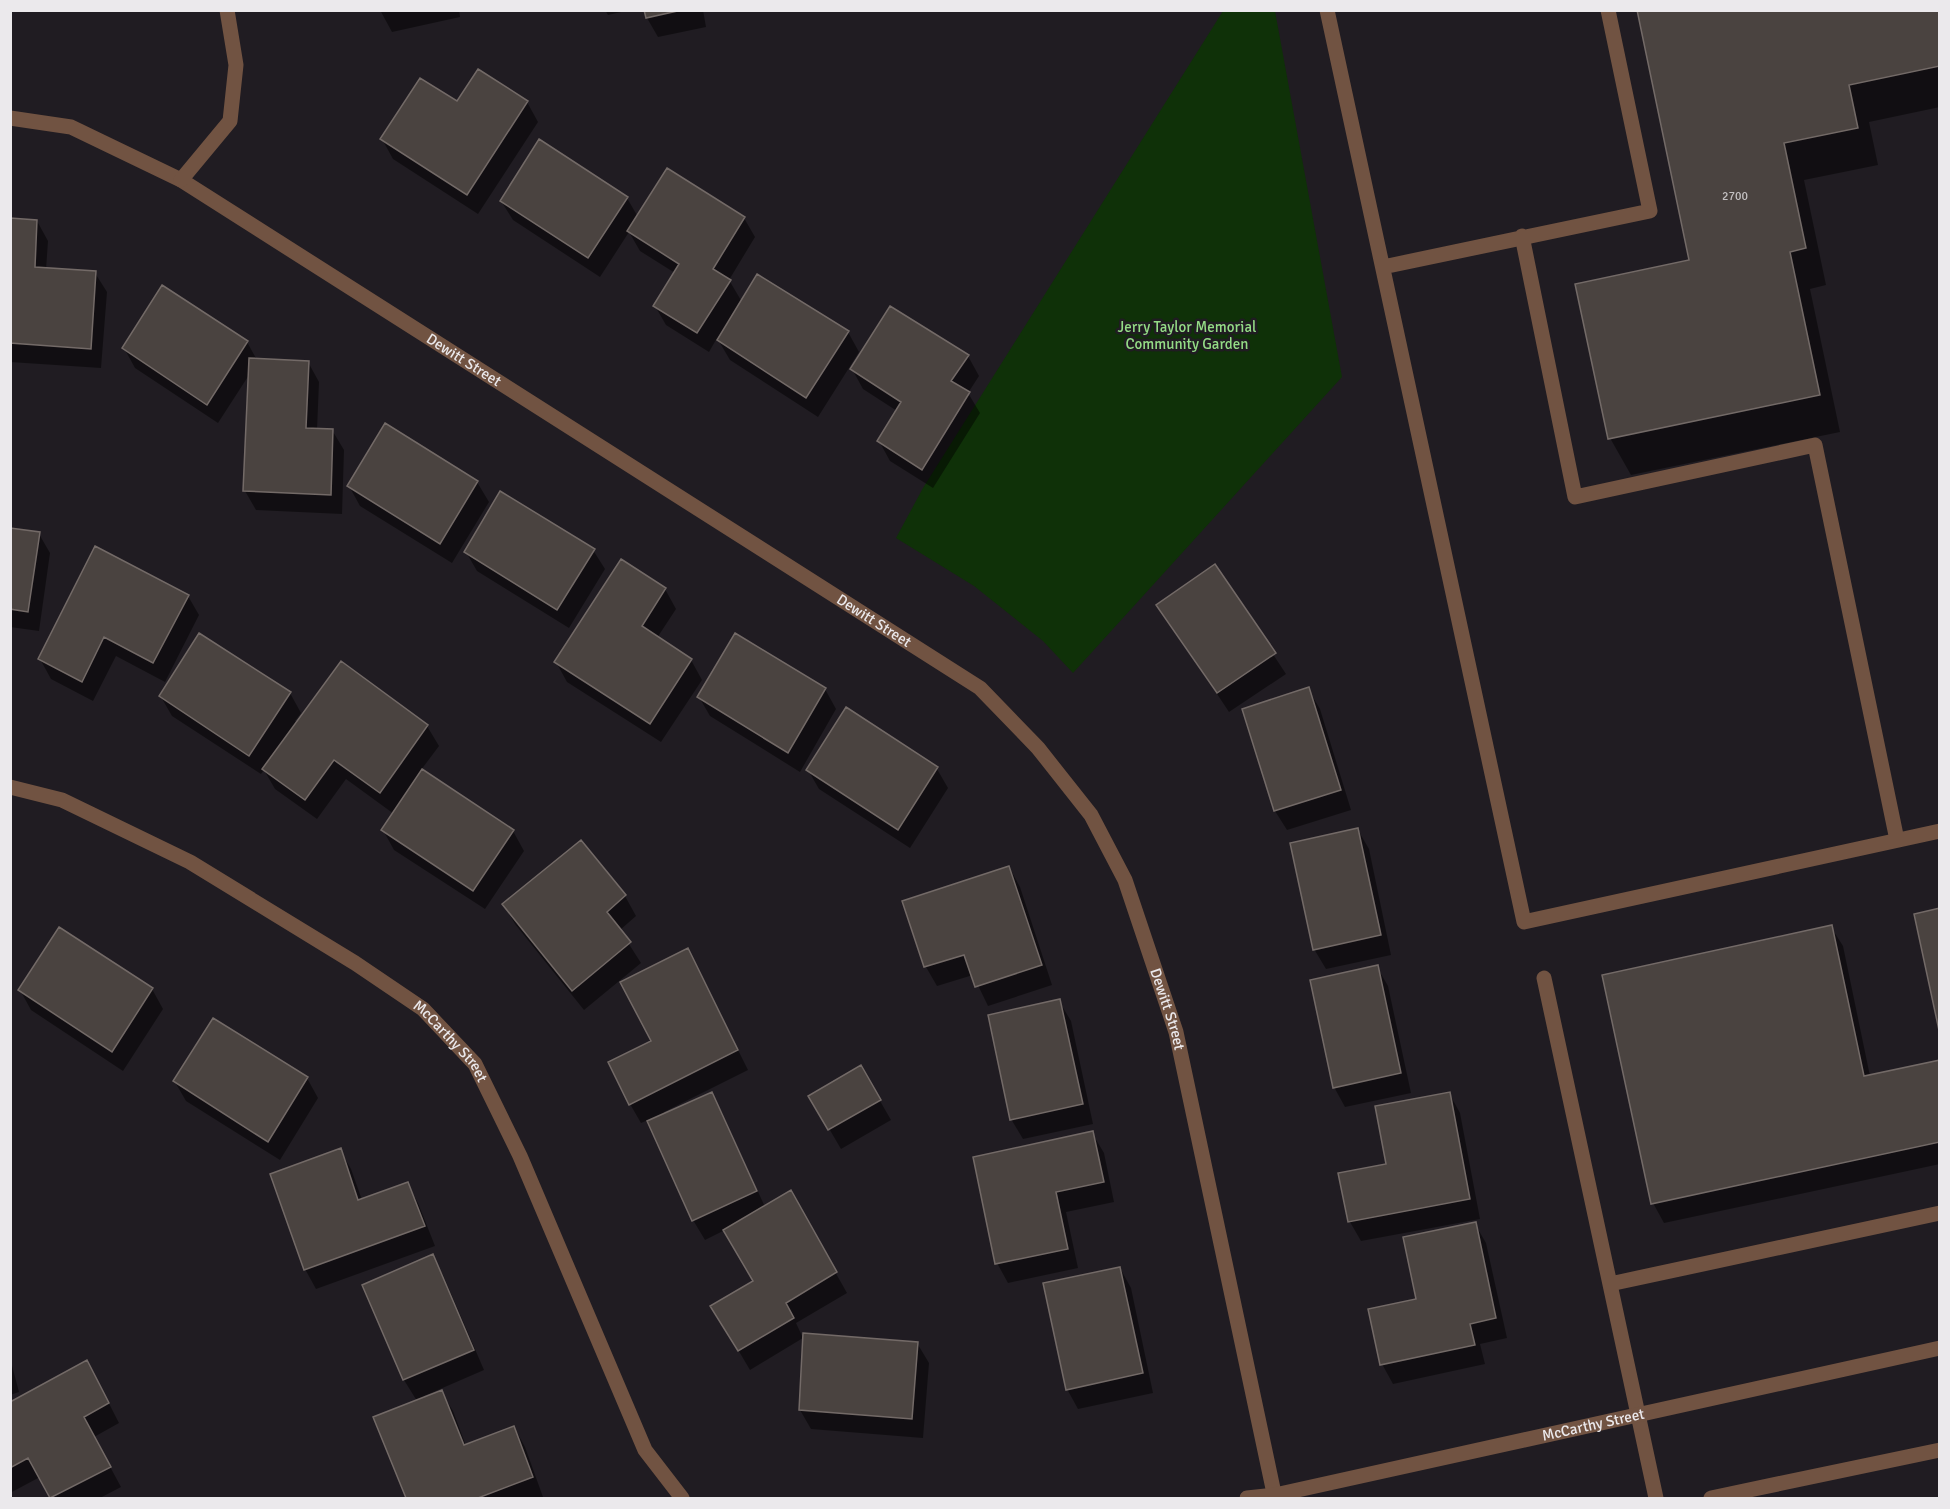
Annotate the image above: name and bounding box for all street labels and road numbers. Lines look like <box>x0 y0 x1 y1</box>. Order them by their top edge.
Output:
street label: Dewitt Street <box>423 329 505 390</box>
street label: Dewitt Street <box>833 590 915 651</box>
street label: Dewitt Street <box>1146 966 1189 1052</box>
street label: McCarthy Street <box>410 996 491 1085</box>
street label: McCarthy Street <box>1540 1405 1646 1445</box>

